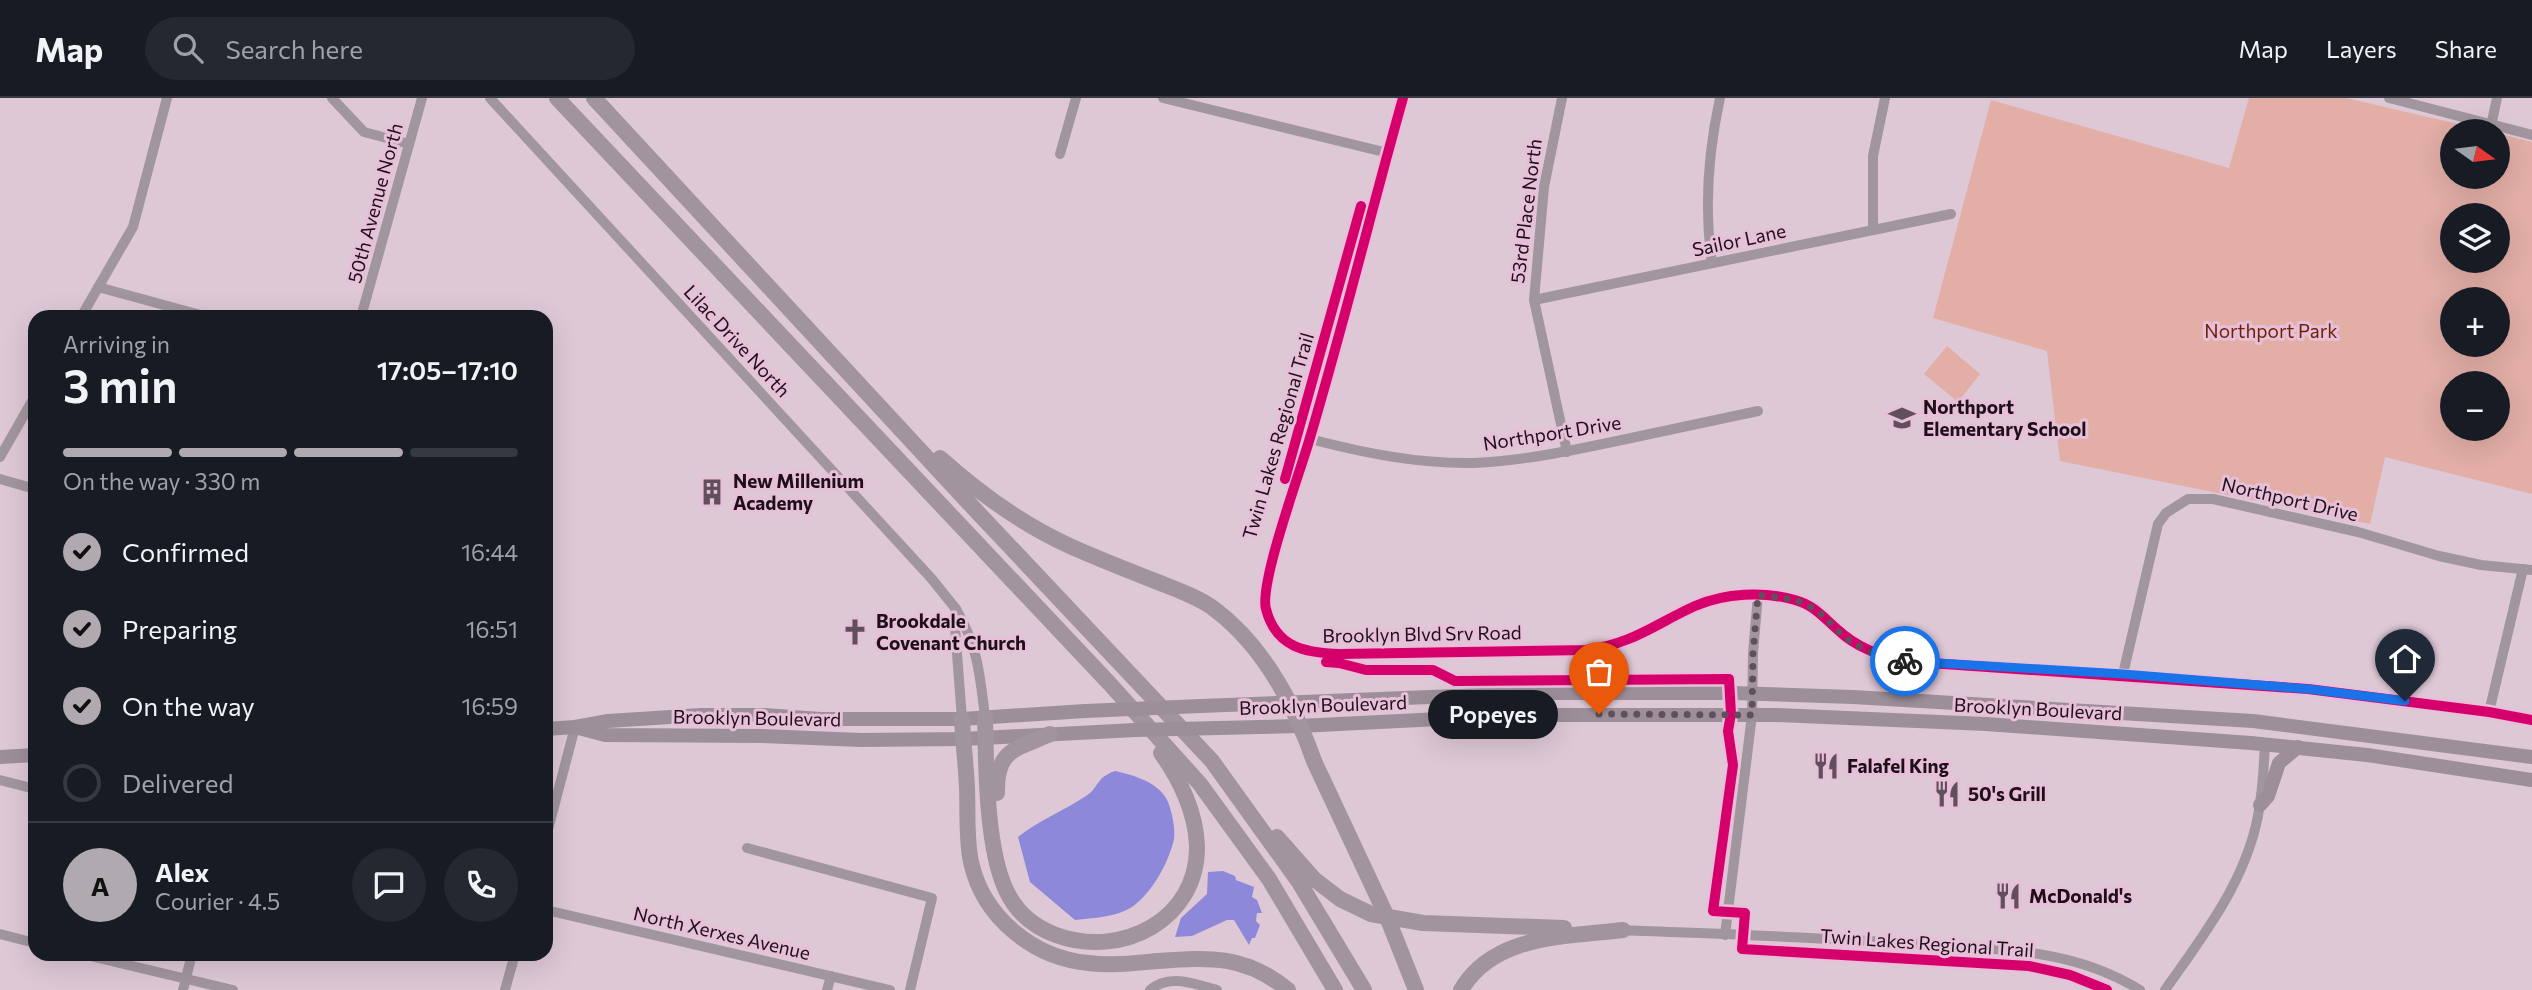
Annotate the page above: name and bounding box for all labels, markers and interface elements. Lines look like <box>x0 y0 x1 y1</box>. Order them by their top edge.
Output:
search box <box>145 17 635 80</box>
text: Map <box>35 28 103 69</box>
icon: search <box>169 29 207 67</box>
text: Search here <box>225 33 363 64</box>
text: Map <box>2239 34 2288 63</box>
text: Layers <box>2326 34 2397 63</box>
text: Share <box>2435 34 2497 63</box>
north arrow <box>2440 119 2510 189</box>
map controls <box>2440 119 2510 441</box>
street label: 50th Avenue North <box>342 120 407 285</box>
street label: 53rd Place North <box>1505 137 1546 284</box>
button: layers <box>2440 203 2510 273</box>
street label: Sailor Lane <box>1690 218 1788 261</box>
street label: Lilac Drive North <box>679 280 795 402</box>
button: + <box>2440 287 2510 357</box>
park label: Northport Park <box>2204 319 2338 342</box>
text: Arriving in <box>63 330 170 358</box>
street label: Twin Lakes Regional Trail <box>1237 330 1318 542</box>
text: 17:05–17:10 <box>377 354 518 385</box>
text: 3 min <box>63 356 178 412</box>
button: − <box>2440 371 2510 441</box>
place label: Northport Elementary School <box>1923 395 2087 440</box>
school or university icon: Northport Elementary School <box>1887 403 1917 433</box>
street label: Northport Drive <box>1481 410 1623 455</box>
text: On the way · 330 m <box>63 467 260 495</box>
place label: New Millenium Academy <box>733 469 864 514</box>
street label: Northport Drive <box>2220 472 2361 525</box>
building icon: New Millenium Academy <box>697 477 727 507</box>
icon: check <box>63 533 101 571</box>
text: Confirmed <box>122 536 249 567</box>
text: 16:44 <box>461 538 518 566</box>
place label: Brookdale Covenant Church <box>876 609 1026 654</box>
icon: check <box>63 610 101 648</box>
text: Preparing <box>122 613 237 644</box>
text: 16:51 <box>466 615 518 643</box>
church icon: Brookdale Covenant Church <box>840 617 870 647</box>
street label: Brooklyn Blvd Srv Road <box>1322 620 1522 647</box>
courier <box>1870 626 1940 696</box>
pin <box>2375 629 2435 701</box>
icon: home <box>2386 640 2424 678</box>
pin <box>1569 642 1629 714</box>
icon: bike <box>1886 642 1924 680</box>
icon: bag <box>1580 653 1618 691</box>
icon: check <box>63 687 101 725</box>
text: On the way <box>122 690 255 721</box>
street label: Brooklyn Boulevard <box>1238 690 1407 719</box>
callout: Popeyes <box>1428 690 1557 738</box>
text: 16:59 <box>462 692 518 720</box>
street label: Brooklyn Boulevard <box>1953 693 2123 724</box>
text: Popeyes <box>1449 700 1537 728</box>
street label: Brooklyn Boulevard <box>673 705 841 730</box>
restaurant icon: Falafel King <box>1811 751 1841 781</box>
place label: Falafel King <box>1847 754 1950 777</box>
text: Delivered <box>122 767 233 798</box>
restaurant icon: 50's Grill <box>1932 779 1962 809</box>
place label: 50's Grill <box>1968 782 2046 805</box>
button: chat <box>352 848 426 922</box>
button: phone <box>444 848 518 922</box>
text: Alex <box>155 856 209 887</box>
text: A <box>91 870 109 901</box>
restaurant icon: McDonald's <box>1993 881 2023 911</box>
place label: McDonald's <box>2029 884 2132 907</box>
text: Courier · 4.5 <box>155 887 280 915</box>
street label: North Xerxes Avenue <box>631 901 813 964</box>
street label: Twin Lakes Regional Trail <box>1819 924 2035 961</box>

